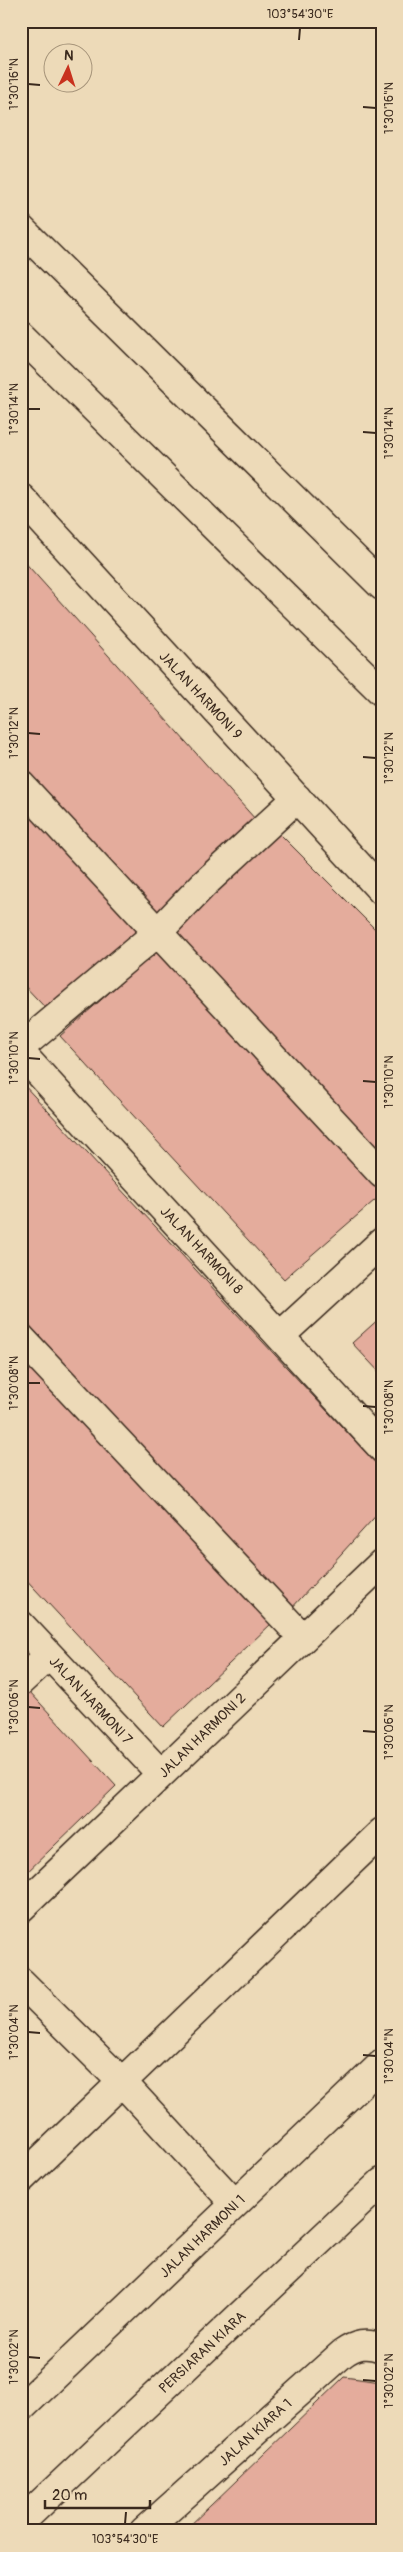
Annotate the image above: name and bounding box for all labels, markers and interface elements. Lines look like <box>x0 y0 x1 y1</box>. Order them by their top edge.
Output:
text: 103°54'30"E <box>267 7 333 22</box>
north arrow <box>42 42 92 92</box>
text: N <box>64 47 74 64</box>
text: 1°30'16"N <box>7 58 22 110</box>
text: 1°30'16"N <box>382 82 397 134</box>
text: 1°30'14"N <box>7 383 22 435</box>
text: 1°30'14"N <box>382 407 397 459</box>
street label: JALAN HARMONI 9 <box>156 648 246 743</box>
text: 1°30'12"N <box>7 707 22 759</box>
text: 1°30'12"N <box>382 732 397 784</box>
text: 1°30'10"N <box>7 1031 22 1085</box>
text: 1°30'10"N <box>382 1055 397 1109</box>
street label: JALAN HARMONI 8 <box>157 1203 247 1298</box>
text: 1°30'08"N <box>7 1356 22 1410</box>
text: 1°30'08"N <box>382 1380 397 1434</box>
street label: JALAN HARMONI 7 <box>45 1653 136 1748</box>
text: 1°30'06"N <box>7 1679 22 1735</box>
street label: JALAN HARMONI 2 <box>155 1689 250 1781</box>
text: 1°30'06"N <box>382 1704 397 1760</box>
text: 1°30'04"N <box>7 2004 22 2060</box>
text: 1°30'04"N <box>382 2028 397 2084</box>
street label: JALAN HARMONI 1 <box>156 2191 249 2281</box>
street label: PERSIARAN KIARA <box>155 2308 249 2397</box>
text: 1°30'02"N <box>7 2329 22 2385</box>
text: 1°30'02"N <box>382 2353 397 2409</box>
street label: JALAN KIARA 1 <box>215 2395 295 2470</box>
scale bar <box>45 2477 150 2509</box>
text: 20 m <box>52 2486 87 2505</box>
text: 103°54'30"E <box>92 2532 158 2547</box>

